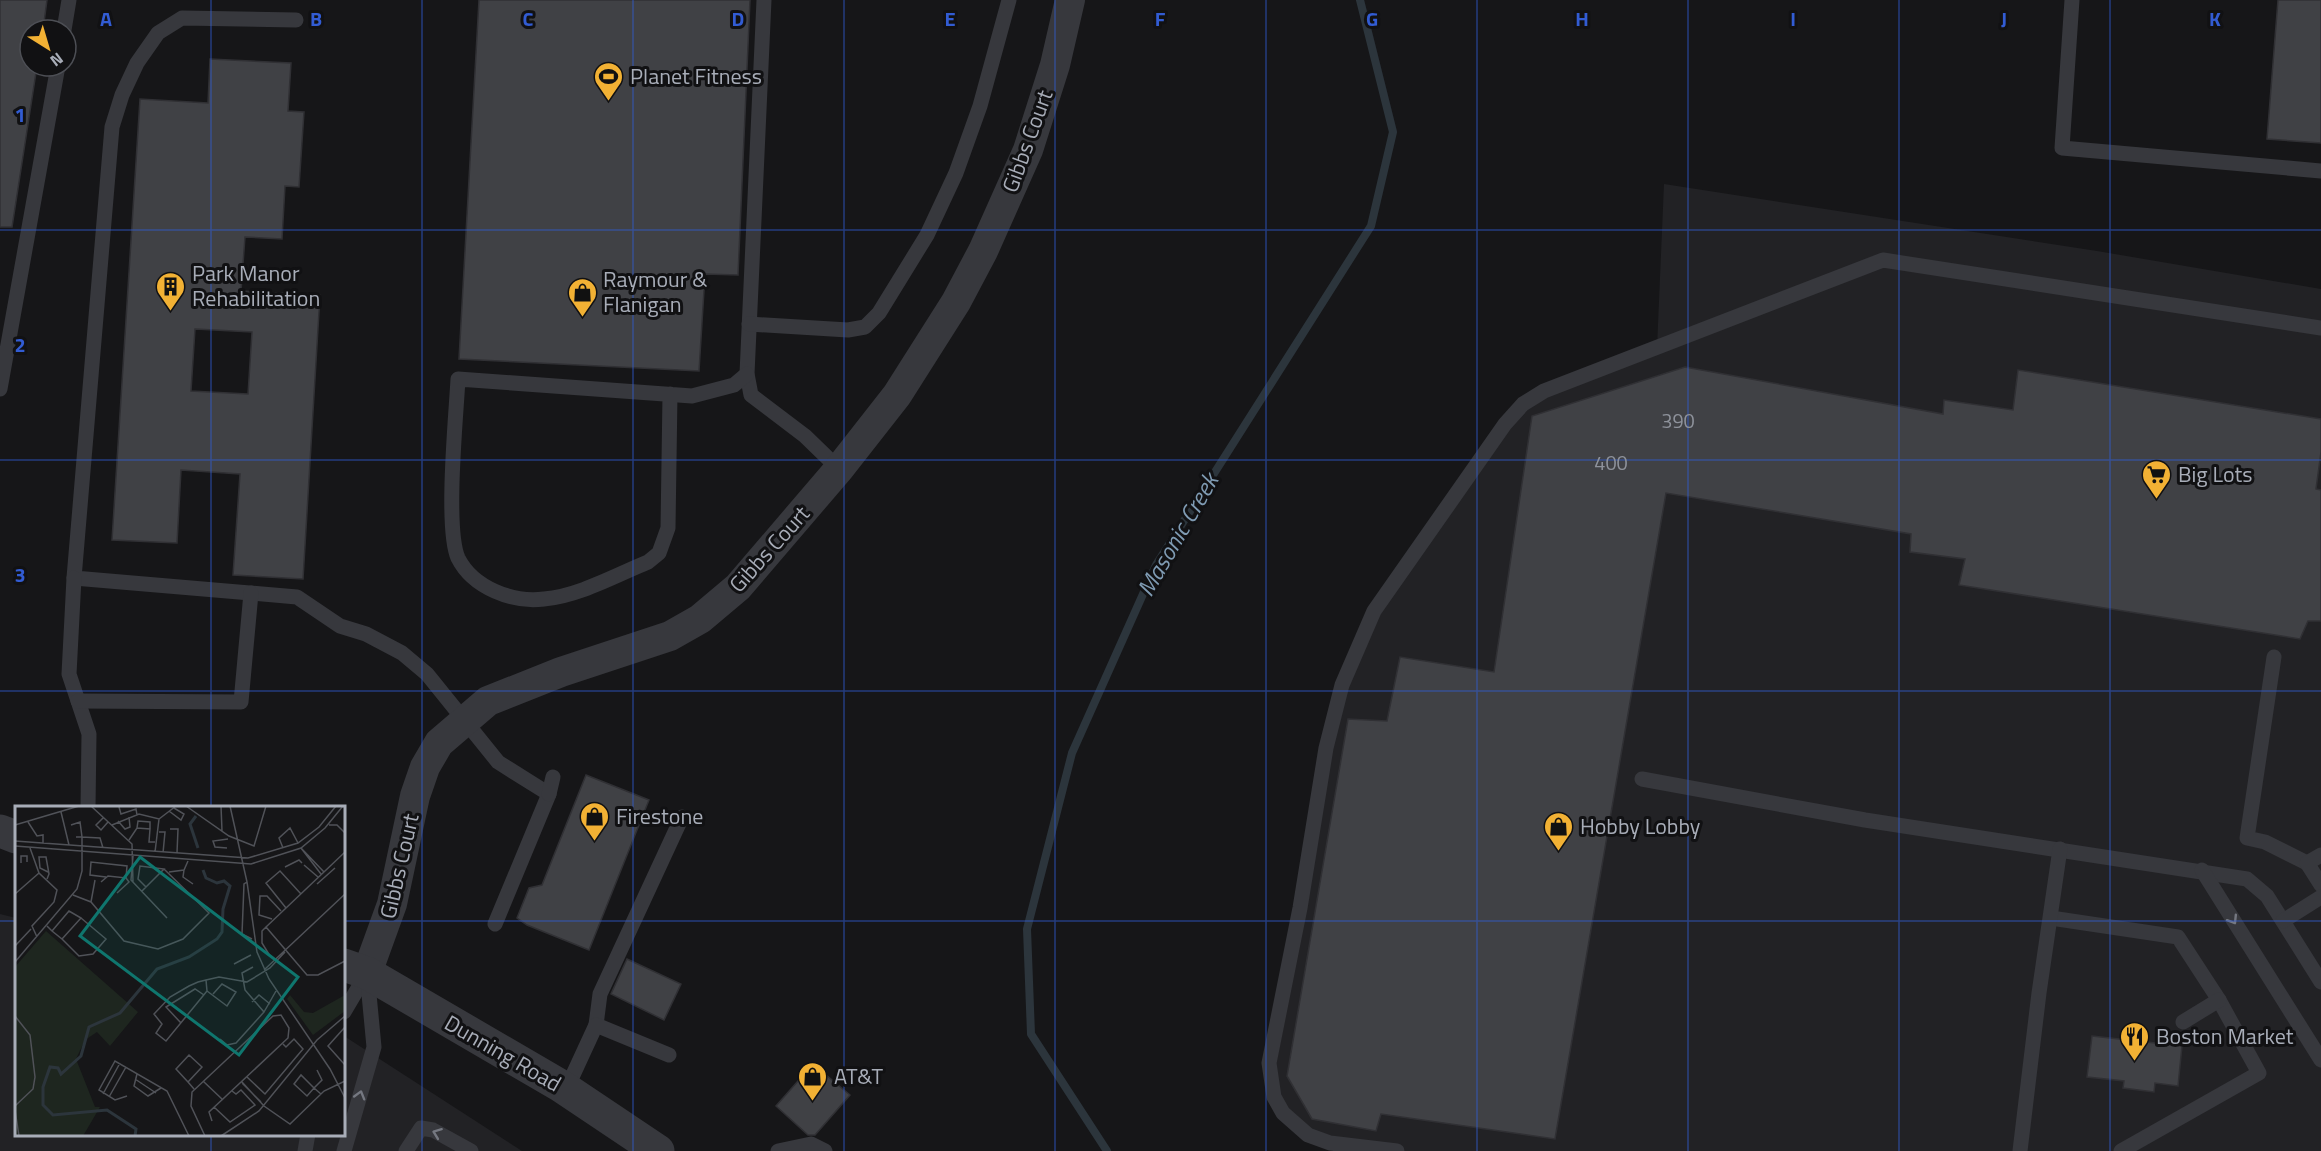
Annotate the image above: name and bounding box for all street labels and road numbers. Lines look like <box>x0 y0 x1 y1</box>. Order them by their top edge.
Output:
street label: Gibbs Court <box>993 85 1061 197</box>
street label: Gibbs Court <box>721 498 818 600</box>
street label: Gibbs Court <box>370 810 428 922</box>
street label: Dunning Road <box>438 1006 568 1100</box>

